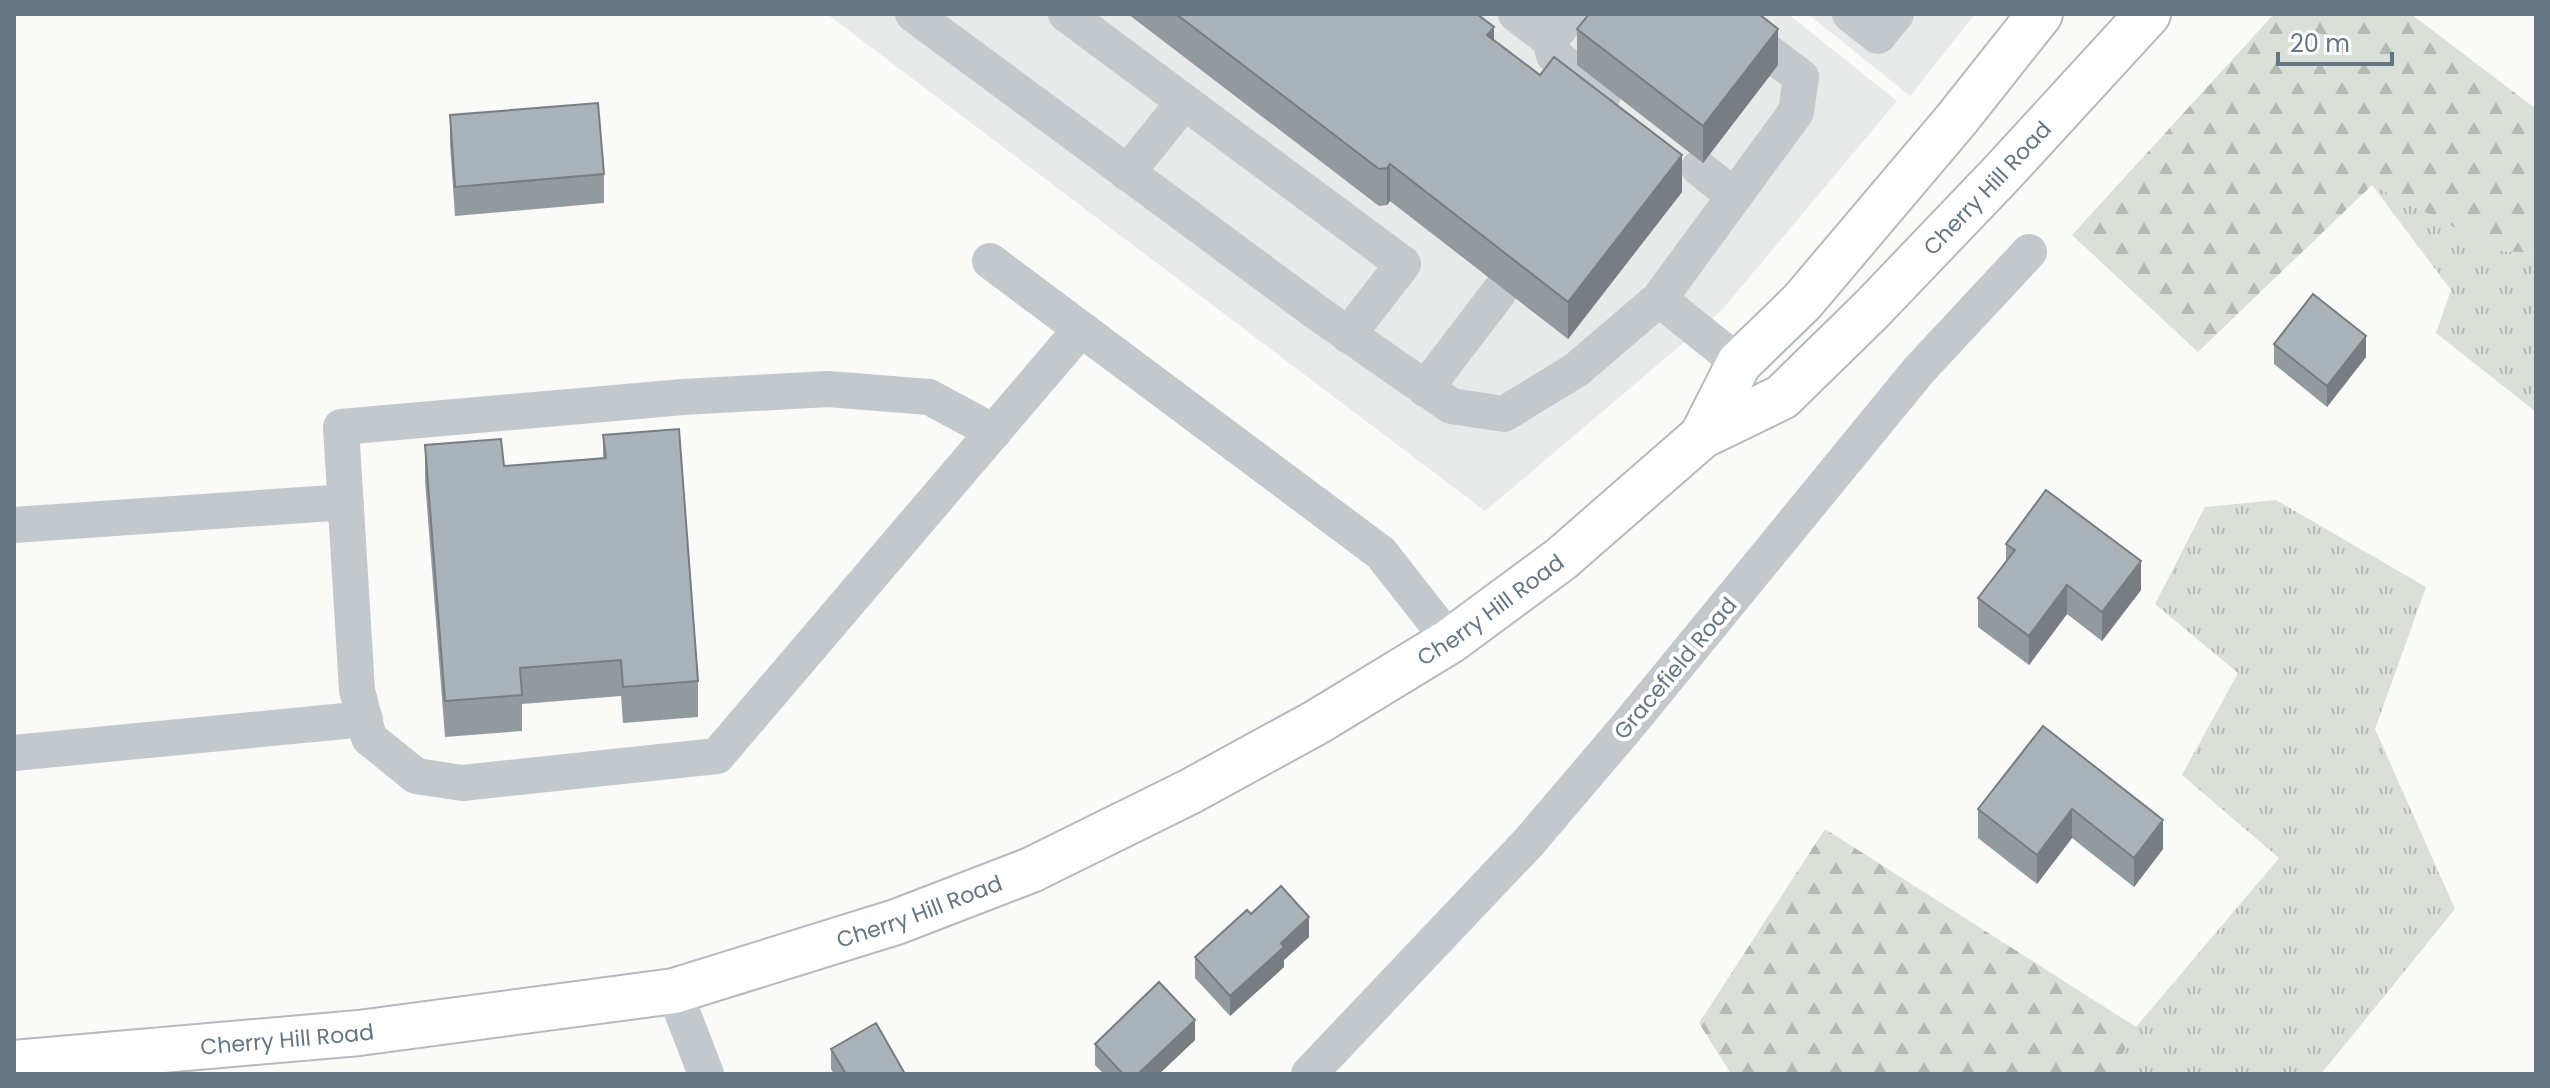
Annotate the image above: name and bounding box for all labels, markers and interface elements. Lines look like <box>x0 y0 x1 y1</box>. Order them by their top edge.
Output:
scale bar <box>2278 16 2392 66</box>
text: 20 m <box>2290 27 2350 60</box>
street label: Cherry Hill Road <box>1916 114 2058 262</box>
street label: Cherry Hill Road <box>1411 547 1570 673</box>
street label: Gracefield Road <box>1607 591 1744 746</box>
street label: Cherry Hill Road <box>833 868 1007 956</box>
street label: Cherry Hill Road <box>199 1016 376 1063</box>

